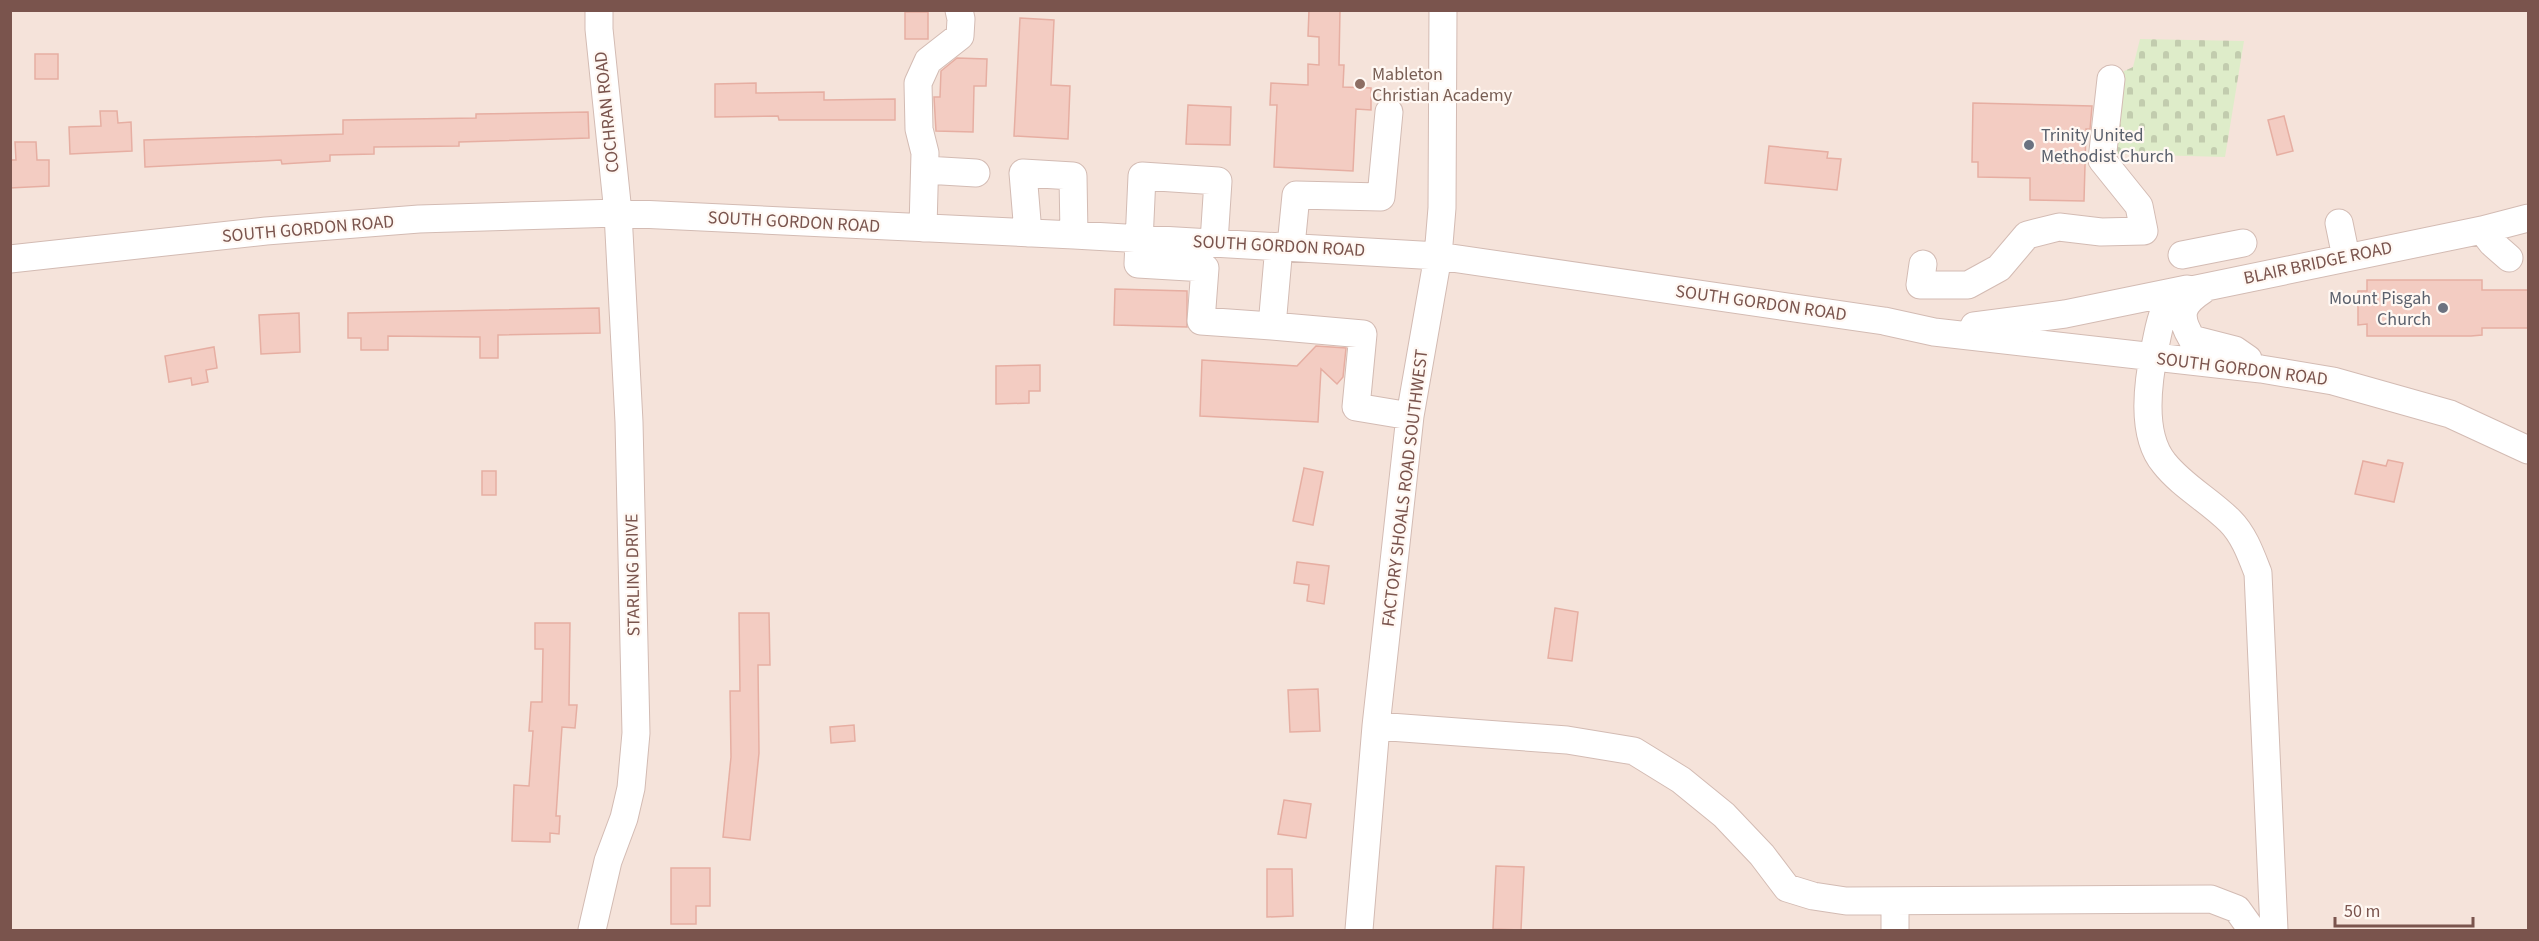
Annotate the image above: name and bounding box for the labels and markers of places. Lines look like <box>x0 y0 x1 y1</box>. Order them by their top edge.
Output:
place label: Mableton Christian Academy <box>1372 62 1513 108</box>
marker: Mableton Christian Academy <box>1353 77 1367 91</box>
place label: Trinity United Methodist Church <box>2041 123 2174 169</box>
marker: Trinity United Methodist Church <box>2022 138 2036 152</box>
place label: Mount Pisgah Church <box>2329 286 2431 332</box>
marker: Mount Pisgah Church <box>2436 301 2450 315</box>

